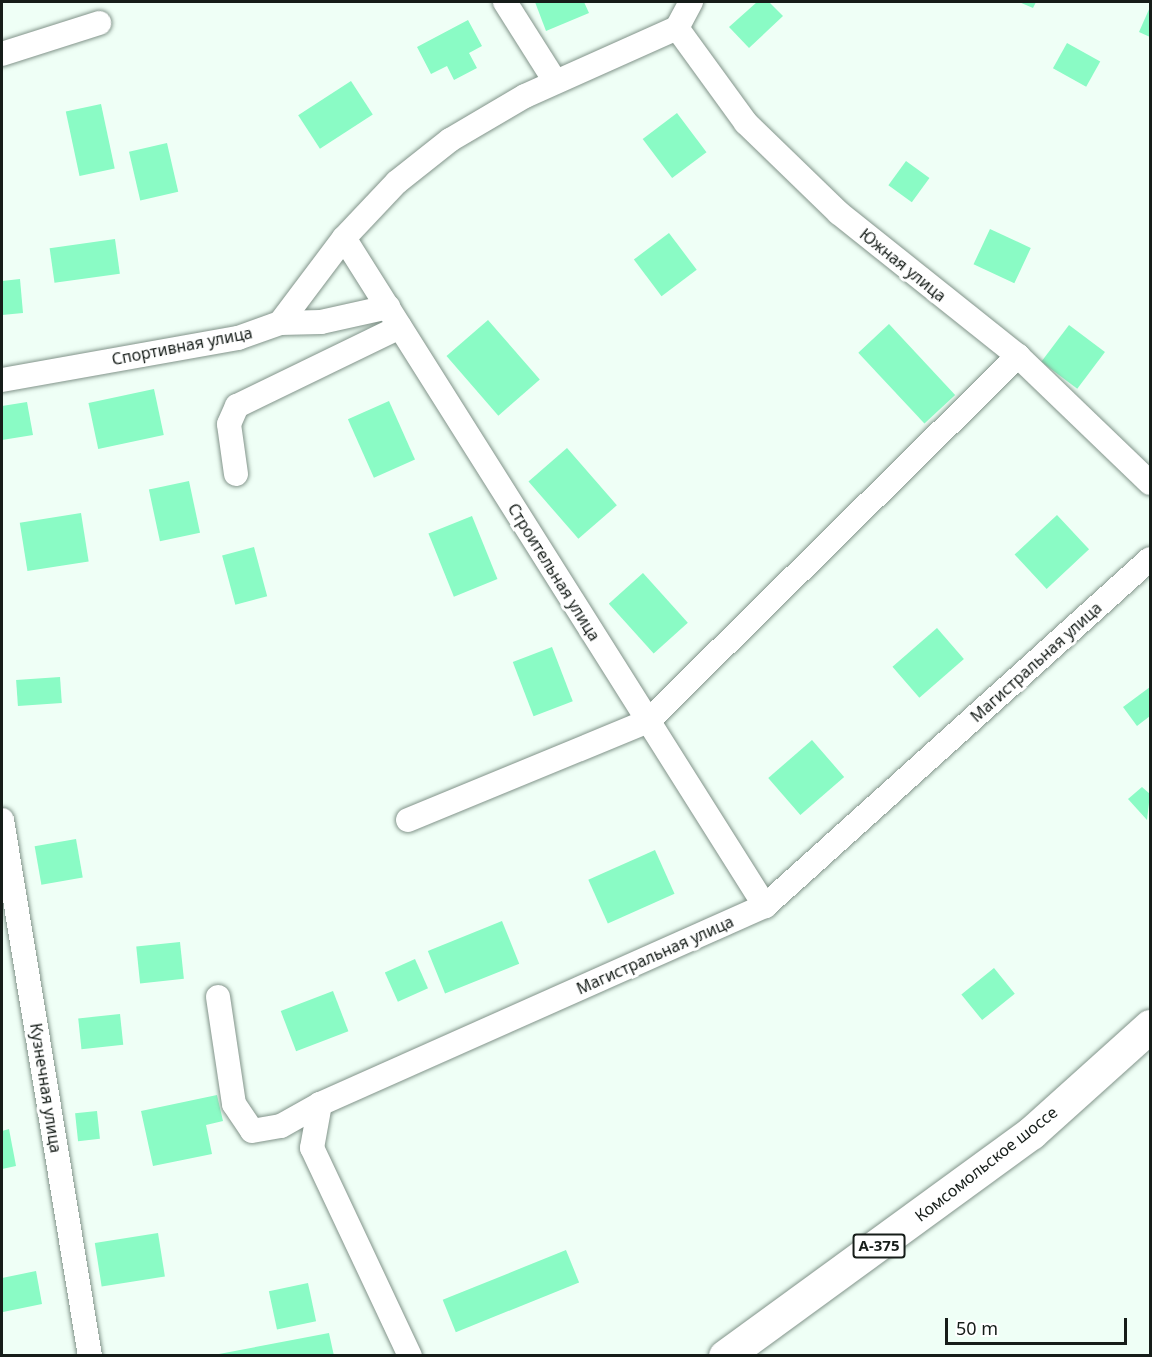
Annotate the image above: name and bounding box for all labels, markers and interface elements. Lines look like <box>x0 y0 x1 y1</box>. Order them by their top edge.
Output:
street label: Южная улица <box>856 224 950 306</box>
street label: Спортивная улица <box>110 323 254 369</box>
street label: Строительная улица <box>504 500 604 644</box>
street label: Магистральная улица <box>966 598 1106 726</box>
street label: Магистральная улица <box>573 912 737 998</box>
street label: Кузнечная улица <box>26 1022 66 1154</box>
street label: Комсомольское шоссе <box>911 1102 1061 1226</box>
road number: А-375 <box>852 1234 906 1258</box>
scale bar <box>948 1306 1130 1344</box>
text: 50 m <box>956 1316 998 1340</box>

